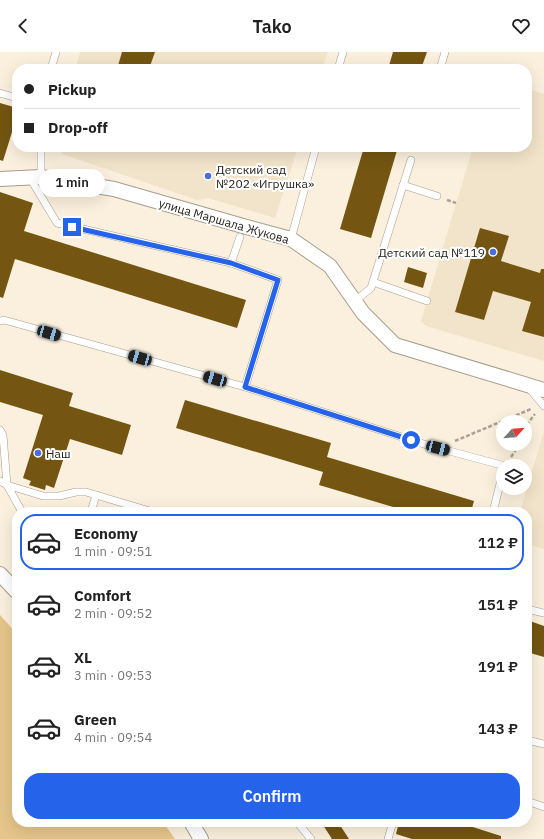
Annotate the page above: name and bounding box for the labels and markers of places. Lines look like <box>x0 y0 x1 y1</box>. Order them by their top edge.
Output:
place label: Детский сад №202 «Игрушка» <box>216 162 314 191</box>
marker: Детский сад №202 «Игрушка» <box>203 171 213 181</box>
place label: Детский сад №119 <box>378 245 485 260</box>
marker: Детский сад №119 <box>488 247 498 257</box>
place label: Наш <box>46 446 70 461</box>
marker: Наш <box>33 448 43 458</box>

